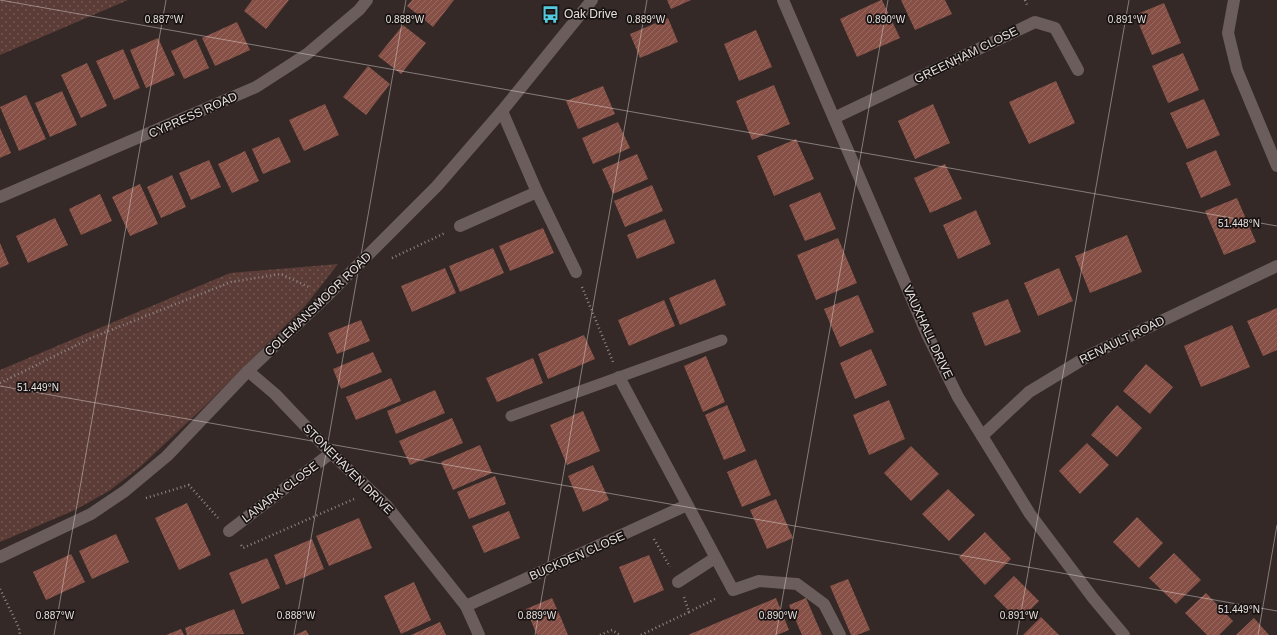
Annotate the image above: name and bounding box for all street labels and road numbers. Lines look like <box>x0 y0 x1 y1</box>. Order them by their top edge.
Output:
street label: GREENHAM CLOSE <box>912 24 1020 86</box>
street label: CYPRESS ROAD <box>147 89 240 141</box>
street label: COLEMANSMOOR ROAD <box>262 249 374 359</box>
street label: VAUXHALL DRIVE <box>900 283 956 381</box>
street label: RENAULT ROAD <box>1077 313 1167 367</box>
street label: STONEHAVEN DRIVE <box>300 421 396 517</box>
street label: LANARK CLOSE <box>239 459 321 525</box>
street label: BUCKDEN CLOSE <box>527 529 627 583</box>

